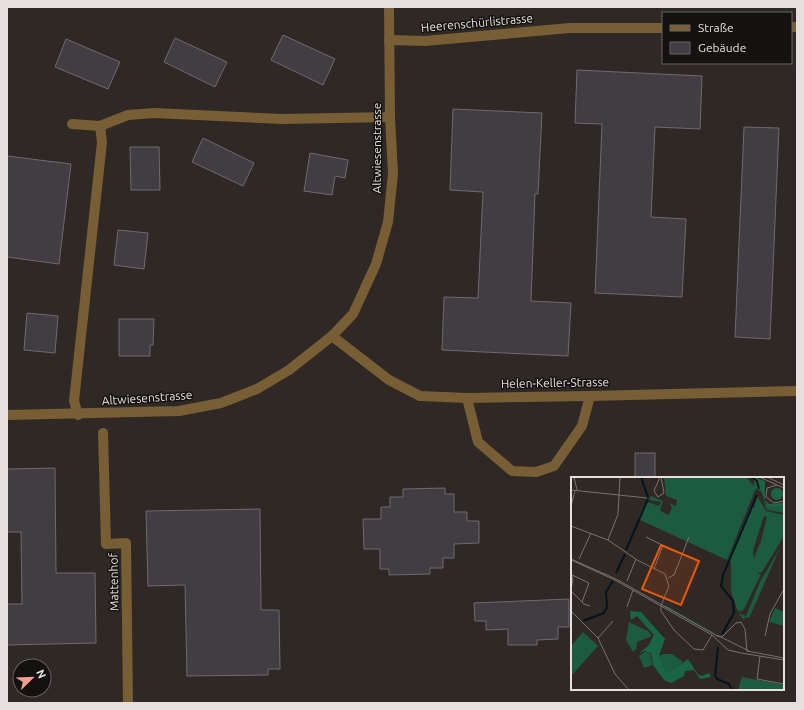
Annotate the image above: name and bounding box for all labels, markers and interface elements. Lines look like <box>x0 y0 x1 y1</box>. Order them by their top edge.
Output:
street label: Heerenschürlistrasse <box>420 11 534 34</box>
legend <box>662 12 792 64</box>
text: Straße <box>698 21 734 34</box>
text: Gebäude <box>698 41 746 54</box>
street label: Altwiesenstrasse <box>370 103 383 193</box>
street label: Helen-Keller-Strasse <box>501 375 609 390</box>
street label: Altwiesenstrasse <box>101 388 193 407</box>
inset map <box>571 477 784 690</box>
street label: Mattenhof <box>106 553 121 611</box>
north arrow <box>12 658 52 698</box>
text: N <box>34 668 48 680</box>

